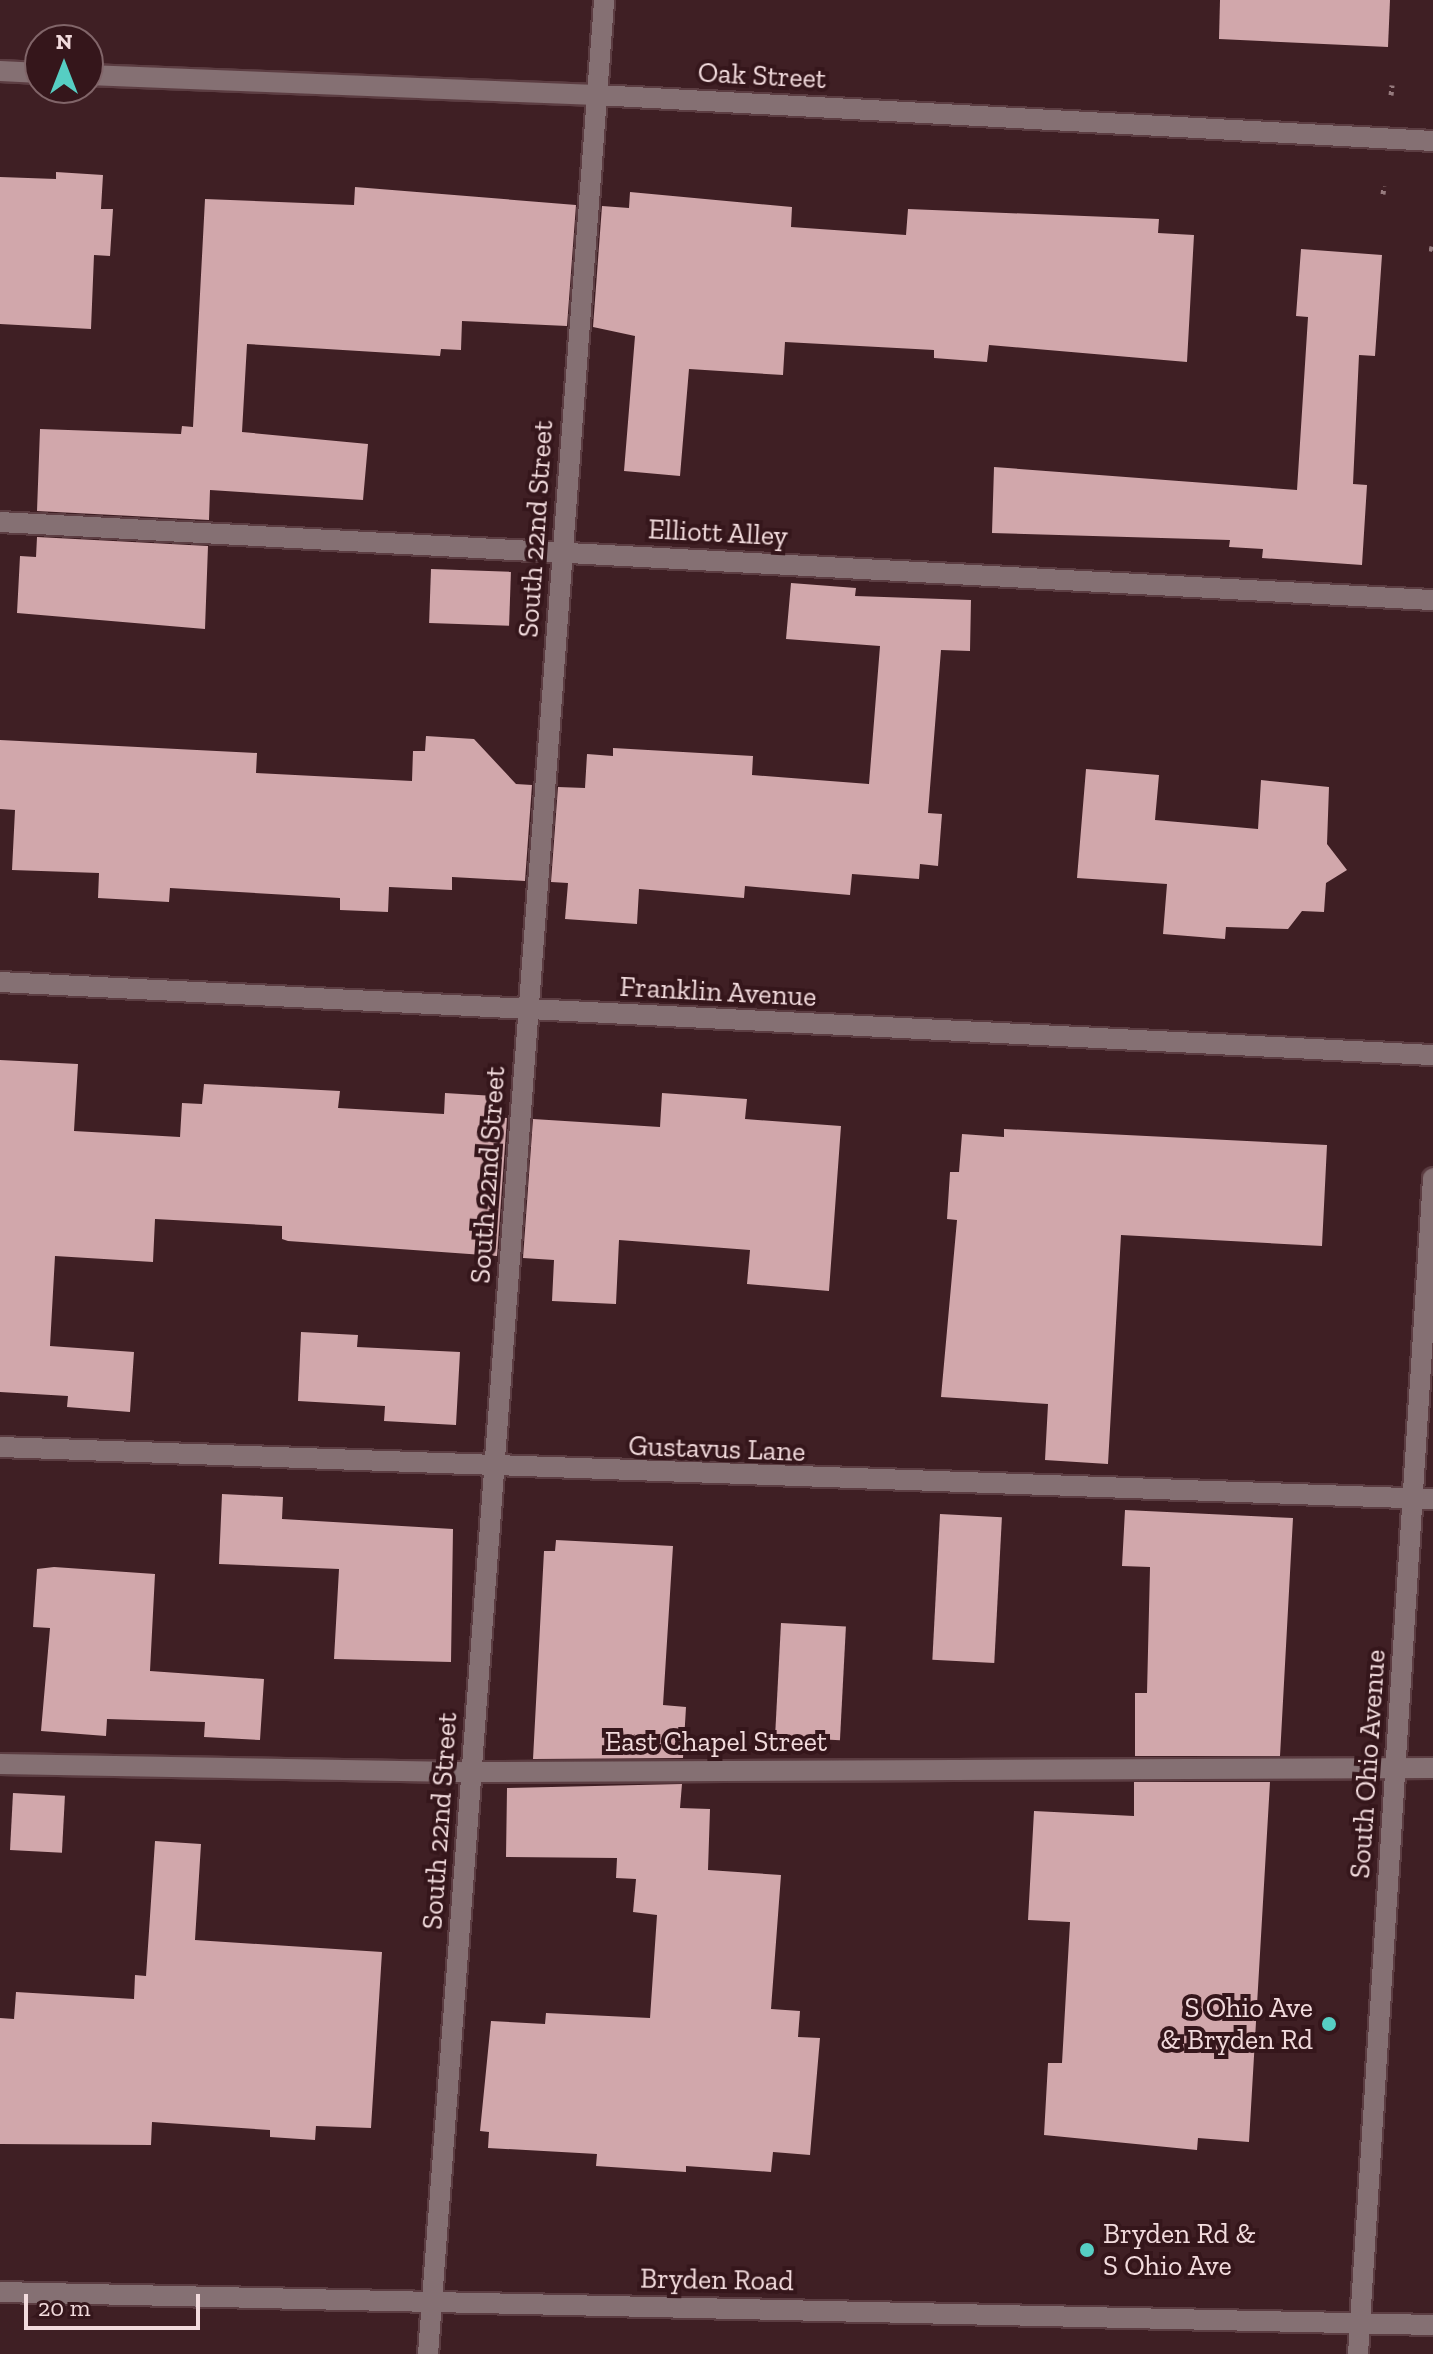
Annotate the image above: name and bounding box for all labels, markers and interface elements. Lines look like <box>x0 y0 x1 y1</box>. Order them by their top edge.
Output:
north arrow <box>24 24 104 104</box>
text: N <box>56 28 72 55</box>
street label: Oak Street <box>697 56 827 96</box>
street label: South 22nd Street <box>512 419 560 639</box>
street label: Elliott Alley <box>647 513 789 553</box>
street label: Franklin Avenue <box>618 970 818 1014</box>
street label: South 22nd Street <box>464 1065 512 1285</box>
street label: Gustavus Lane <box>628 1429 806 1469</box>
street label: South Ohio Avenue <box>1343 1648 1393 1880</box>
street label: South 22nd Street <box>416 1711 464 1931</box>
street label: East Chapel Street <box>605 1725 827 1759</box>
place label: S Ohio Ave & Bryden Rd <box>1160 1991 1313 2057</box>
marker: S Ohio Ave & Bryden Rd <box>1320 2015 1338 2033</box>
place label: Bryden Rd & S Ohio Ave <box>1103 2217 1256 2283</box>
marker: Bryden Rd & S Ohio Ave <box>1078 2241 1096 2259</box>
street label: Bryden Road <box>640 2262 794 2298</box>
scale bar <box>28 2278 204 2328</box>
text: 20 m <box>38 2293 90 2322</box>

